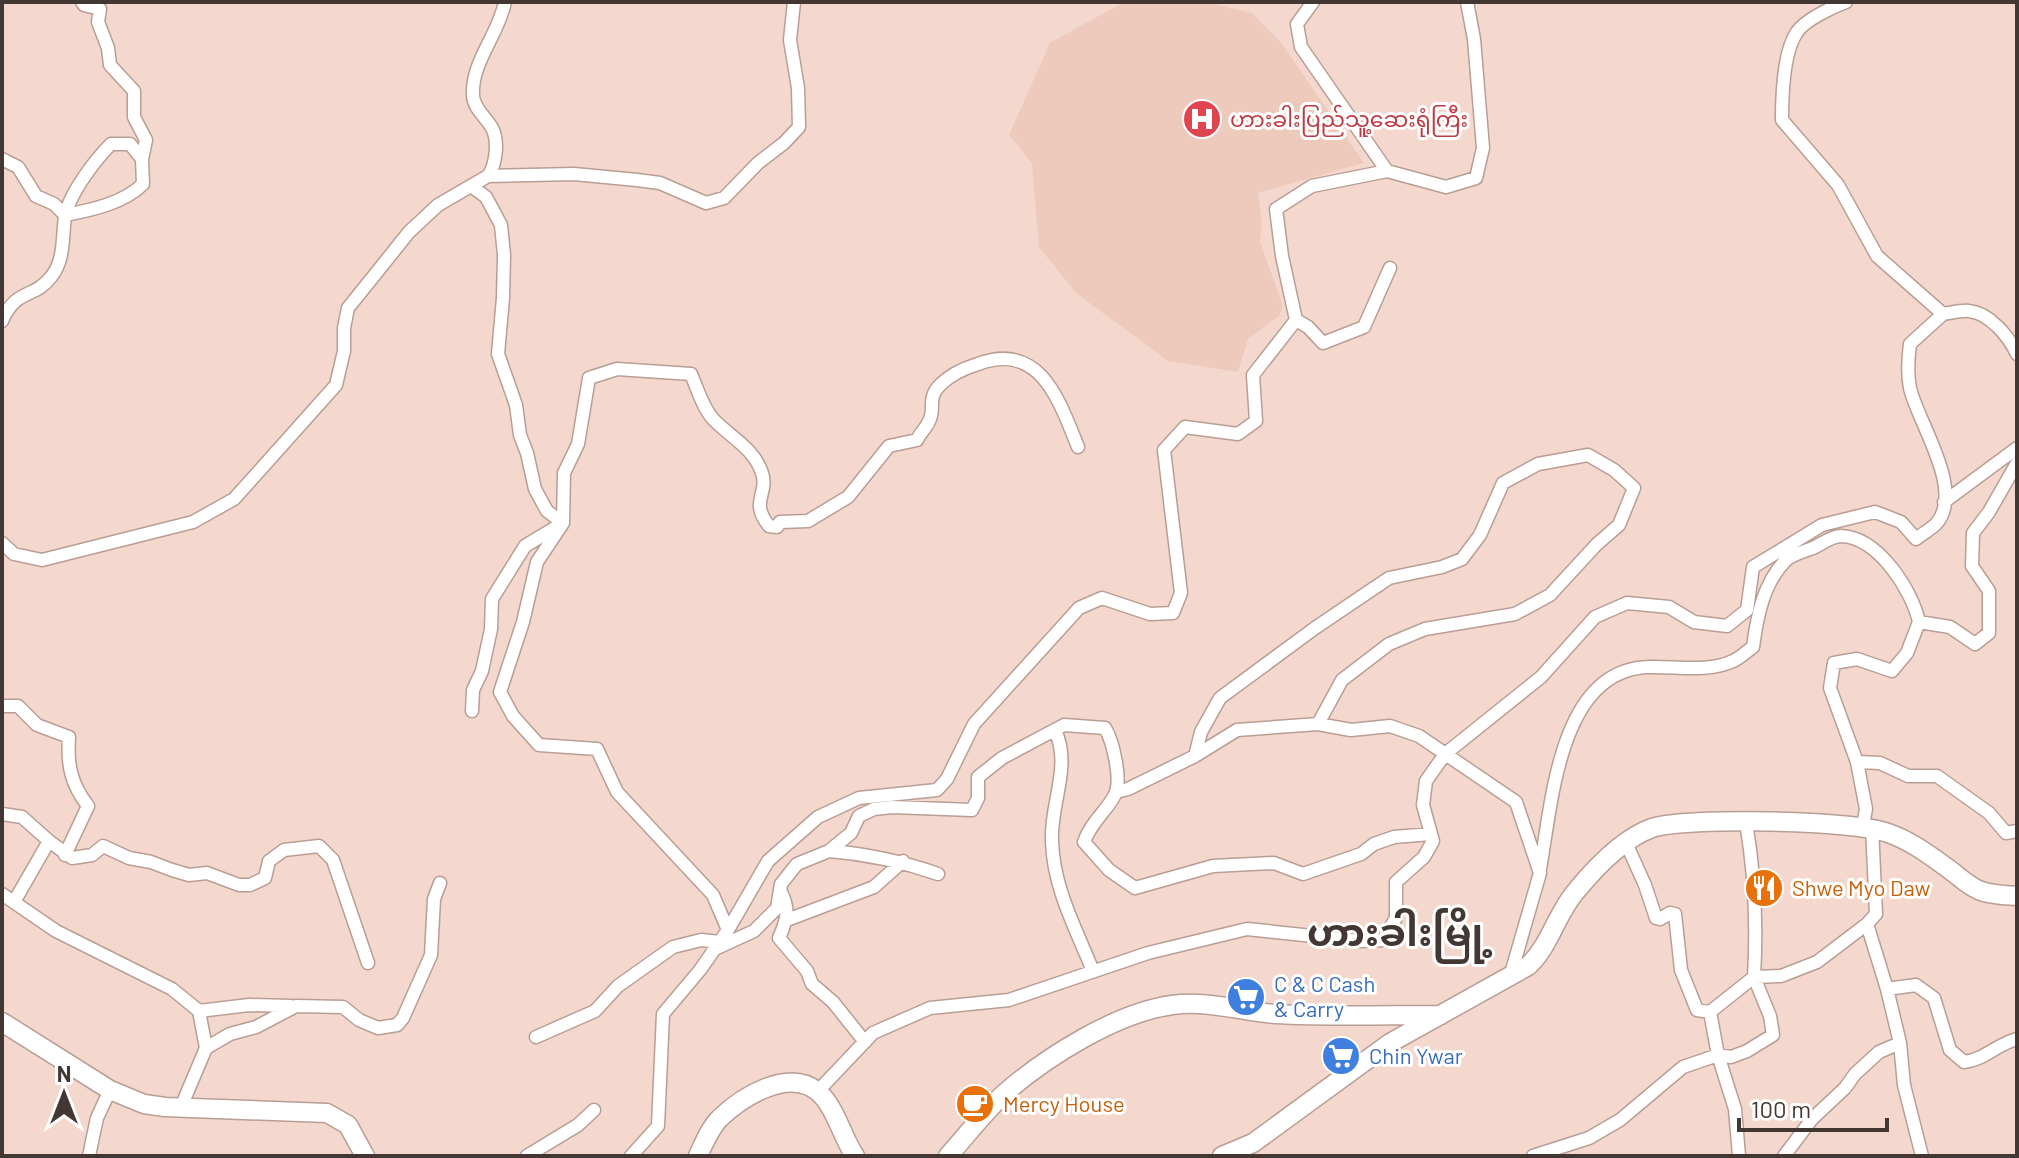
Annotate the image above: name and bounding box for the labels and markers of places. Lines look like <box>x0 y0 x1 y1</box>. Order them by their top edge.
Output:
hospital icon: ဟားခါးပြည်သူ့ဆေးရုံကြီး <box>1181 98 1223 140</box>
place label: ဟားခါးပြည်သူ့ဆေးရုံကြီး <box>1230 104 1468 137</box>
restaurant icon: Shwe Myo Daw <box>1743 867 1785 909</box>
place label: Shwe Myo Daw <box>1792 874 1931 900</box>
place label: C & C Cash & Carry <box>1274 970 1375 1021</box>
supermarket icon: C & C Cash & Carry <box>1225 976 1267 1018</box>
supermarket icon: Chin Ywar <box>1320 1035 1362 1077</box>
place label: Chin Ywar <box>1369 1042 1463 1068</box>
cafe icon: Mercy House <box>954 1083 996 1125</box>
place label: Mercy House <box>1003 1090 1125 1116</box>

